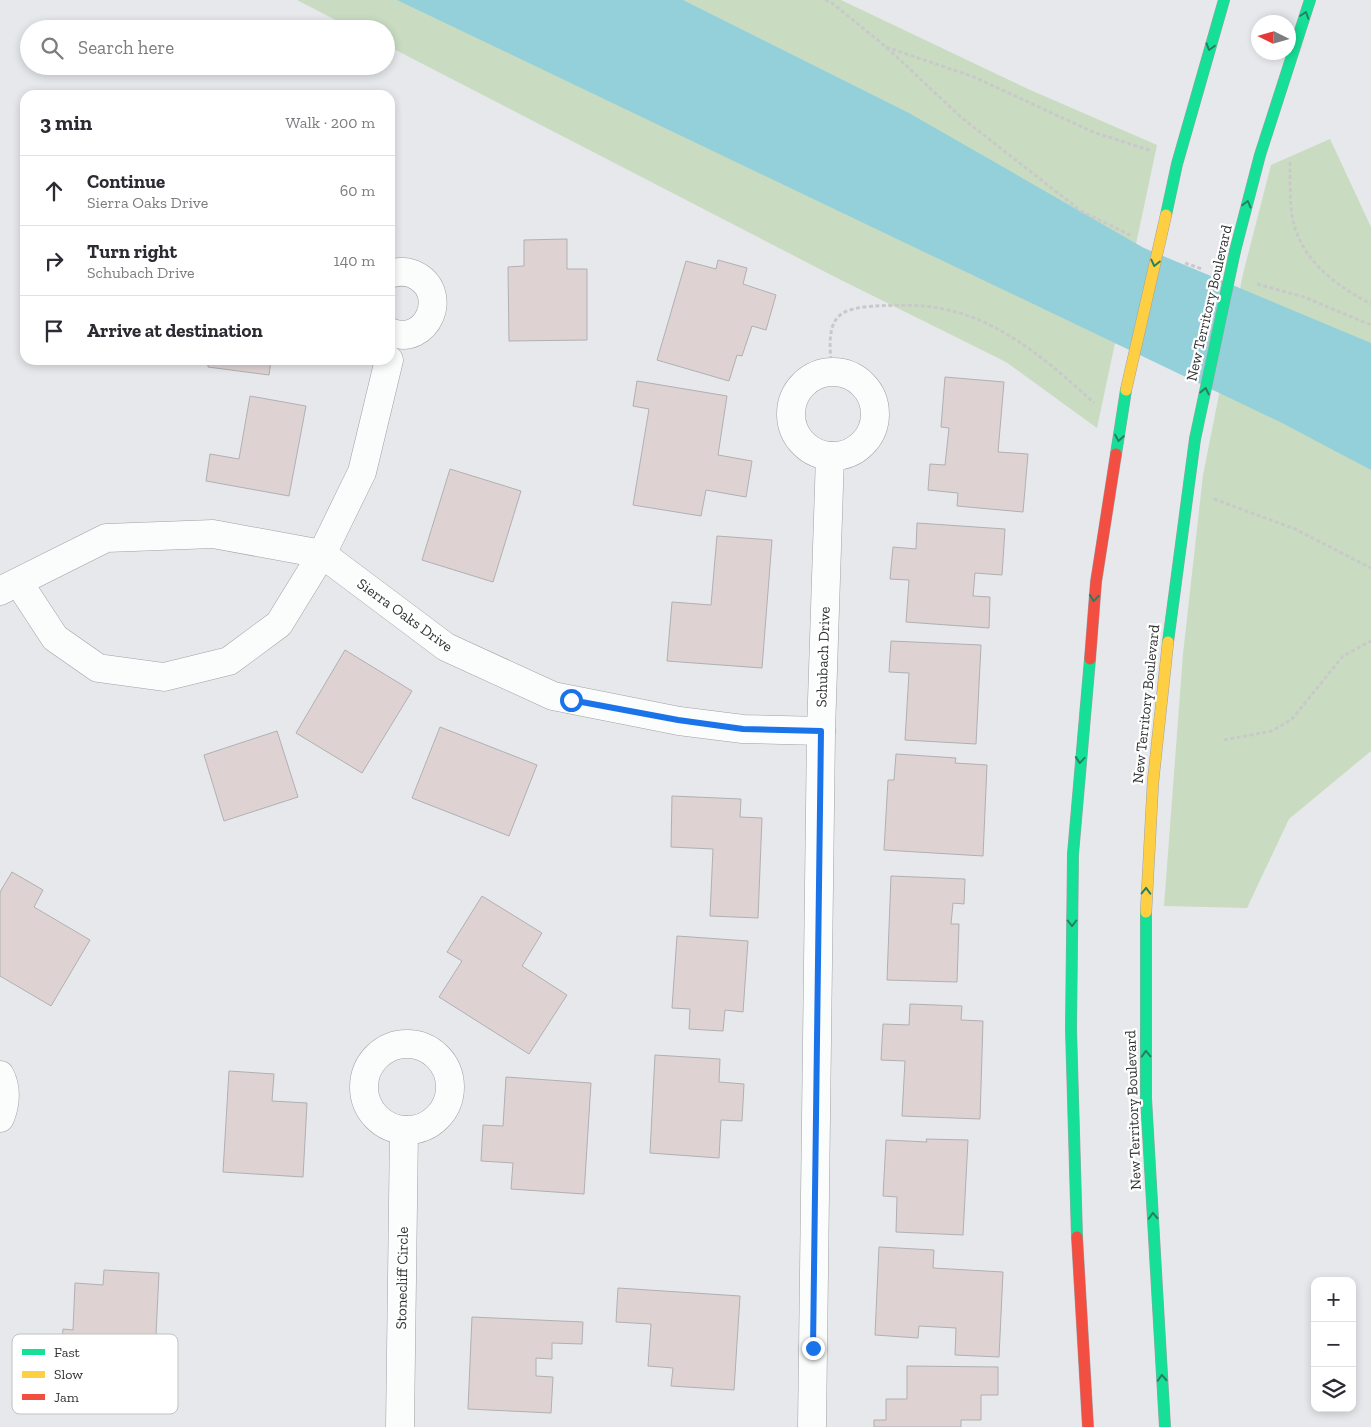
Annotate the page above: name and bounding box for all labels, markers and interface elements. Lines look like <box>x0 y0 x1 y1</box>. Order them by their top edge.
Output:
one-way arrow <box>1299 12 1309 20</box>
north arrow <box>1251 15 1296 60</box>
search box <box>20 20 395 75</box>
icon: search <box>38 34 66 62</box>
text: Search here <box>78 36 174 59</box>
one-way arrow <box>1205 42 1215 50</box>
text: 3 min <box>40 110 92 135</box>
text: Walk · 200 m <box>286 113 375 132</box>
text: Continue <box>87 170 165 193</box>
icon: ahead <box>40 177 68 205</box>
text: 60 m <box>340 181 375 200</box>
text: Sierra Oaks Drive <box>87 193 208 212</box>
one-way arrow <box>1241 200 1252 209</box>
street label: New Territory Boulevard <box>1182 222 1236 383</box>
text: Turn right <box>87 240 177 263</box>
icon: right <box>40 247 68 275</box>
text: 140 m <box>334 251 375 270</box>
one-way arrow <box>1150 258 1161 267</box>
text: Schubach Drive <box>87 263 195 282</box>
icon: arrive <box>40 317 68 345</box>
text: Arrive at destination <box>87 319 263 342</box>
one-way arrow <box>1199 387 1210 396</box>
one-way arrow <box>1114 433 1124 442</box>
street label: Sierra Oaks Drive <box>354 574 456 656</box>
one-way arrow <box>1089 595 1100 603</box>
street label: Schubach Drive <box>812 606 834 708</box>
street label: New Territory Boulevard <box>1129 623 1163 784</box>
route start <box>560 689 583 712</box>
one-way arrow <box>1075 757 1086 765</box>
one-way arrow <box>1141 887 1152 895</box>
one-way arrow <box>1067 919 1077 927</box>
street label: New Territory Boulevard <box>1121 1029 1145 1190</box>
one-way arrow <box>1141 1050 1151 1058</box>
one-way arrow <box>1147 1212 1158 1220</box>
street label: Stonecliff Circle <box>392 1226 412 1330</box>
map controls <box>1311 1277 1356 1412</box>
button: + <box>1311 1277 1356 1322</box>
button: − <box>1311 1322 1356 1367</box>
legend <box>12 1334 178 1414</box>
route end <box>802 1337 825 1360</box>
text: Fast <box>54 1344 81 1361</box>
text: Slow <box>54 1366 83 1383</box>
button: layers <box>1311 1367 1356 1412</box>
one-way arrow <box>1157 1374 1168 1382</box>
text: Jam <box>54 1389 79 1406</box>

